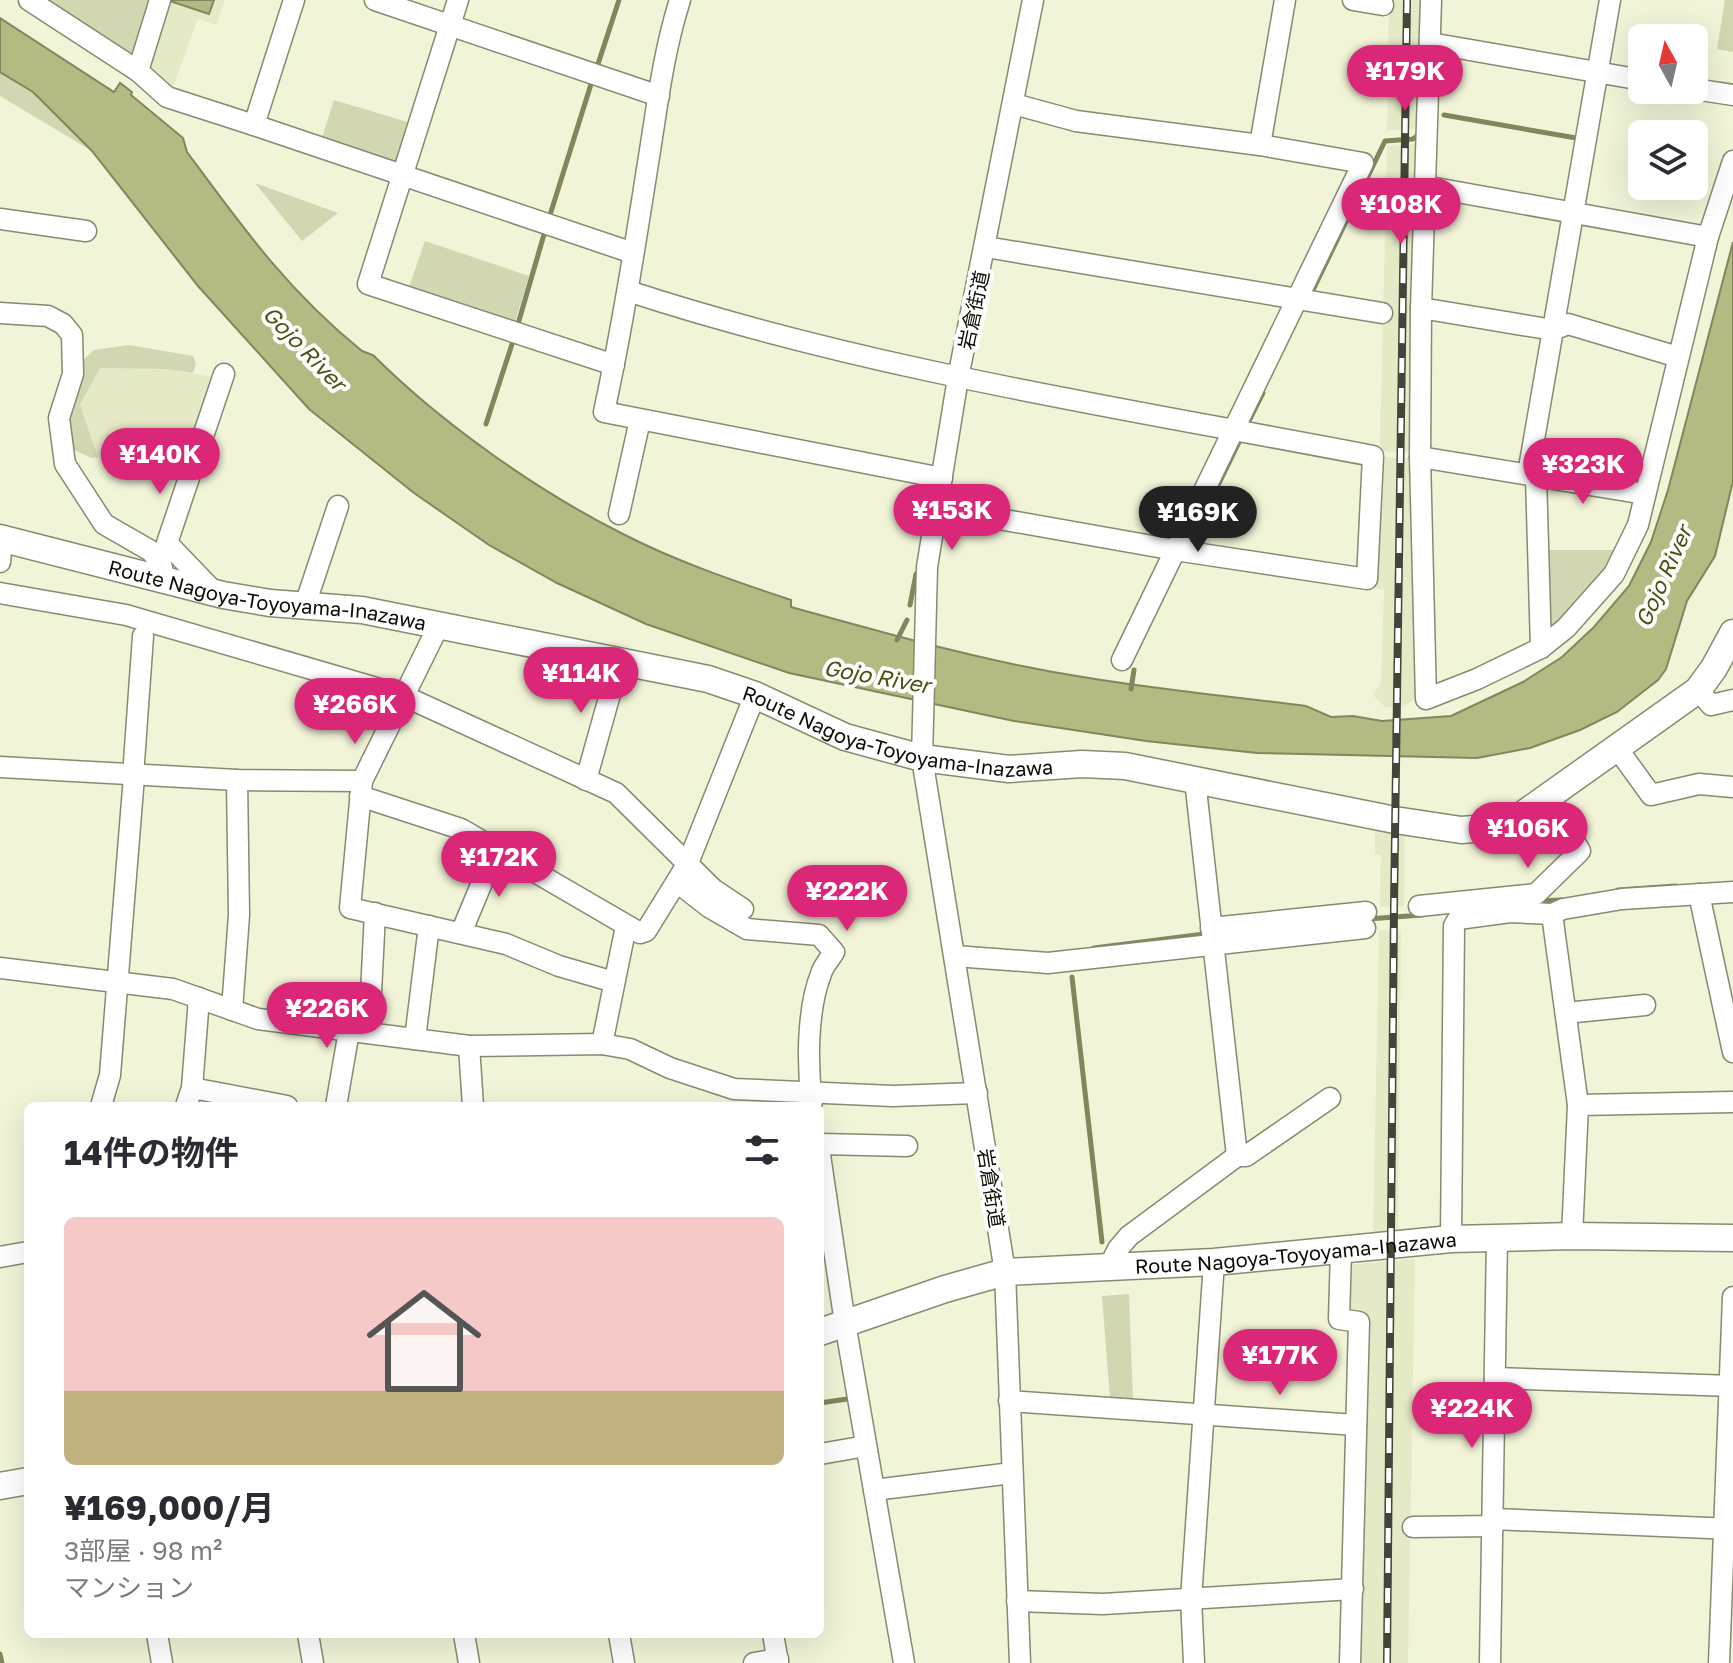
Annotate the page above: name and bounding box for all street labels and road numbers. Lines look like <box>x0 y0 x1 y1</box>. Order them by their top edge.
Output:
street label: 岩倉街道 <box>953 268 993 352</box>
street label: Route Nagoya-Toyoyama-Inazawa <box>106 554 428 635</box>
street label: Route Nagoya-Toyoyama-Inazawa <box>740 680 1054 781</box>
street label: 岩倉街道 <box>974 1147 1010 1229</box>
street label: Route Nagoya-Toyoyama-Inazawa <box>1134 1227 1458 1278</box>

